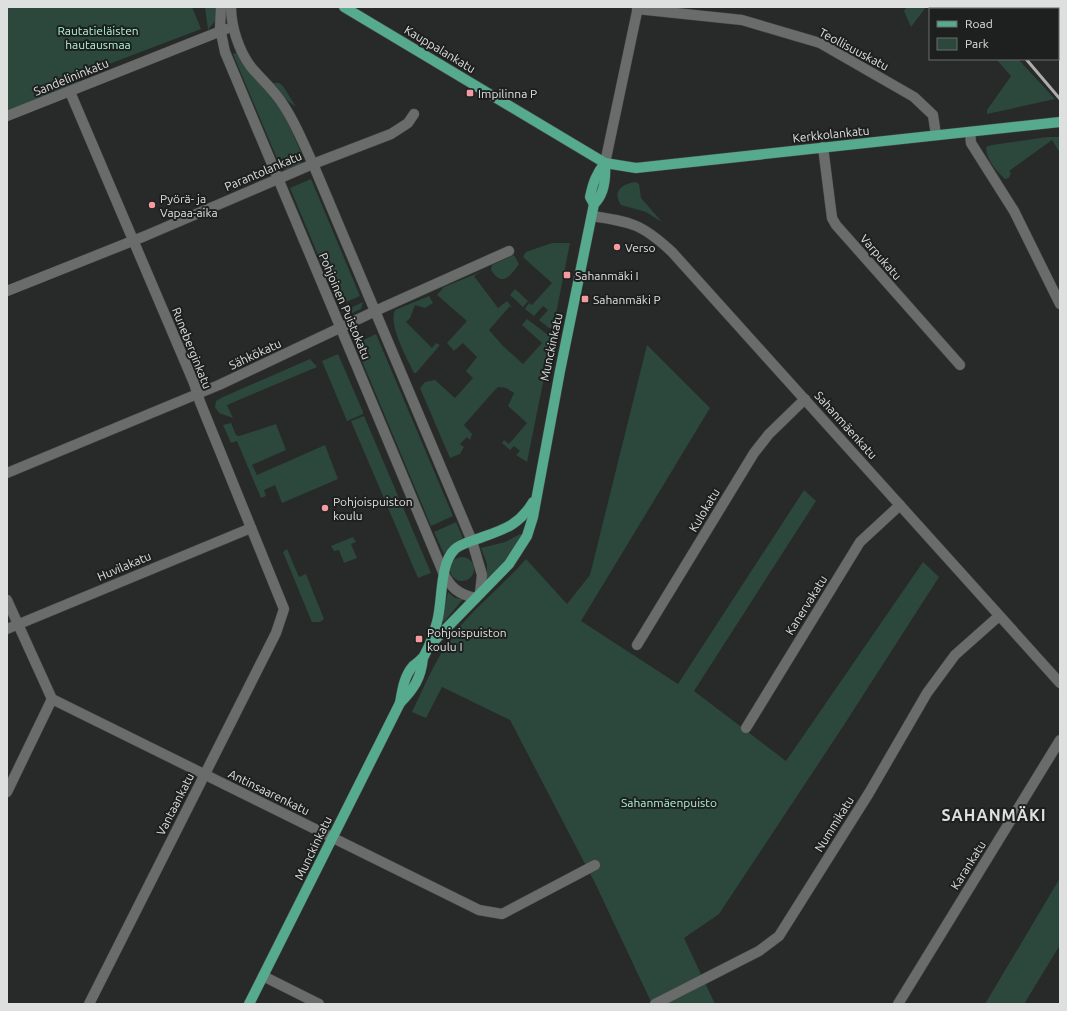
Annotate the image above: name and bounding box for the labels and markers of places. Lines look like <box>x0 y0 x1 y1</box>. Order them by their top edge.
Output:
place label: Impilinna P <box>478 87 537 100</box>
marker: Impilinna P <box>465 88 475 98</box>
place label: Pyörä- ja Vapaa-aika <box>160 192 218 219</box>
marker: Pyörä- ja Vapaa-aika <box>147 200 157 210</box>
place label: Verso <box>625 241 656 254</box>
marker: Verso <box>612 242 622 252</box>
place label: Sahanmäki I <box>575 269 639 282</box>
marker: Sahanmäki I <box>562 270 572 280</box>
place label: Sahanmäki P <box>593 293 661 306</box>
marker: Sahanmäki P <box>580 294 590 304</box>
place label: Pohjoispuiston koulu <box>333 495 413 522</box>
marker: Pohjoispuiston koulu <box>320 503 330 513</box>
place label: Pohjoispuiston koulu I <box>427 626 507 653</box>
marker: Pohjoispuiston koulu I <box>414 634 424 644</box>

